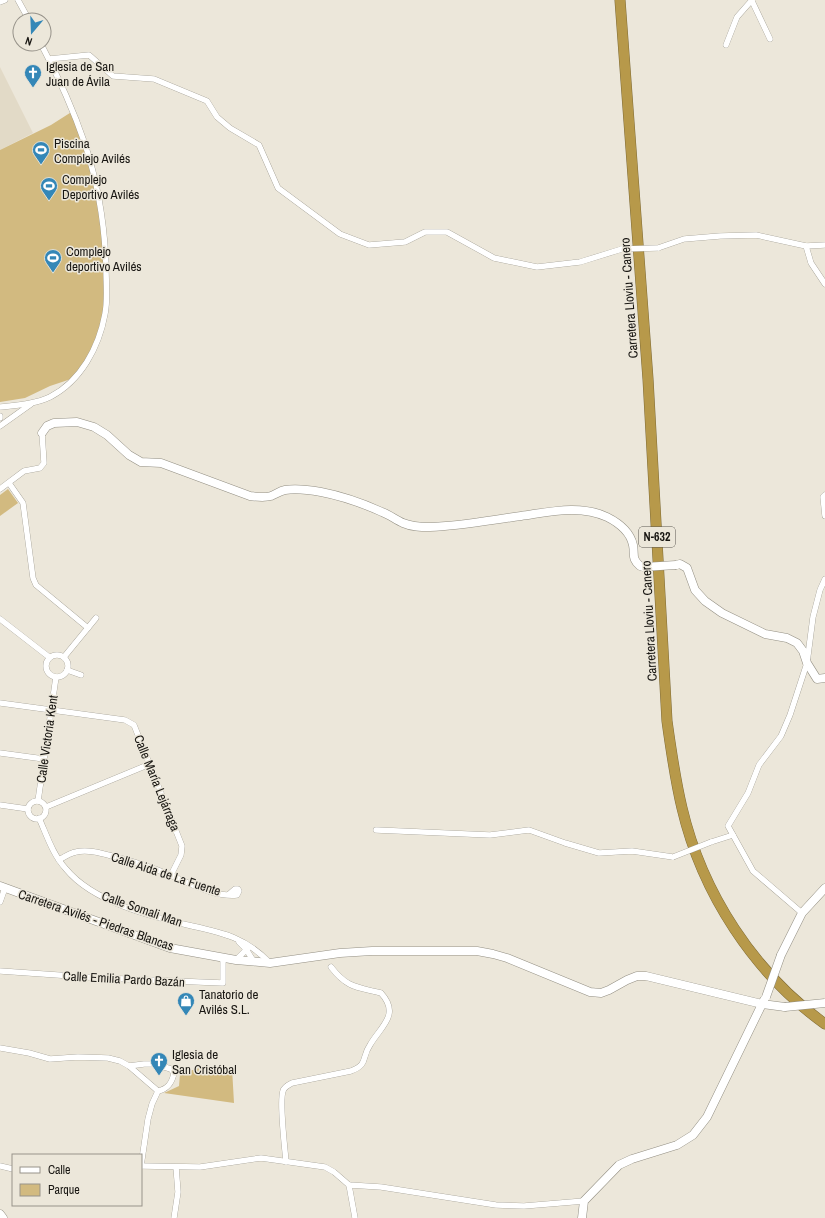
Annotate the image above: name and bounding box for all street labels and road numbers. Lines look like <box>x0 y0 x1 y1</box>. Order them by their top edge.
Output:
street label: Carretera Lloviu - Canero <box>616 237 642 359</box>
road number: N-632 <box>639 527 675 547</box>
street label: Carretera Lloviu - Canero <box>637 560 661 682</box>
street label: Calle Victoria Kent <box>32 694 62 784</box>
street label: Calle María Lejárraga <box>130 732 184 834</box>
street label: Calle Aida de La Fuente <box>109 848 223 900</box>
street label: Carretera Avilés - Piedras Blancas <box>16 885 176 955</box>
street label: Calle Somali Man <box>99 887 185 931</box>
street label: Calle Emilia Pardo Bazán <box>63 967 185 991</box>

